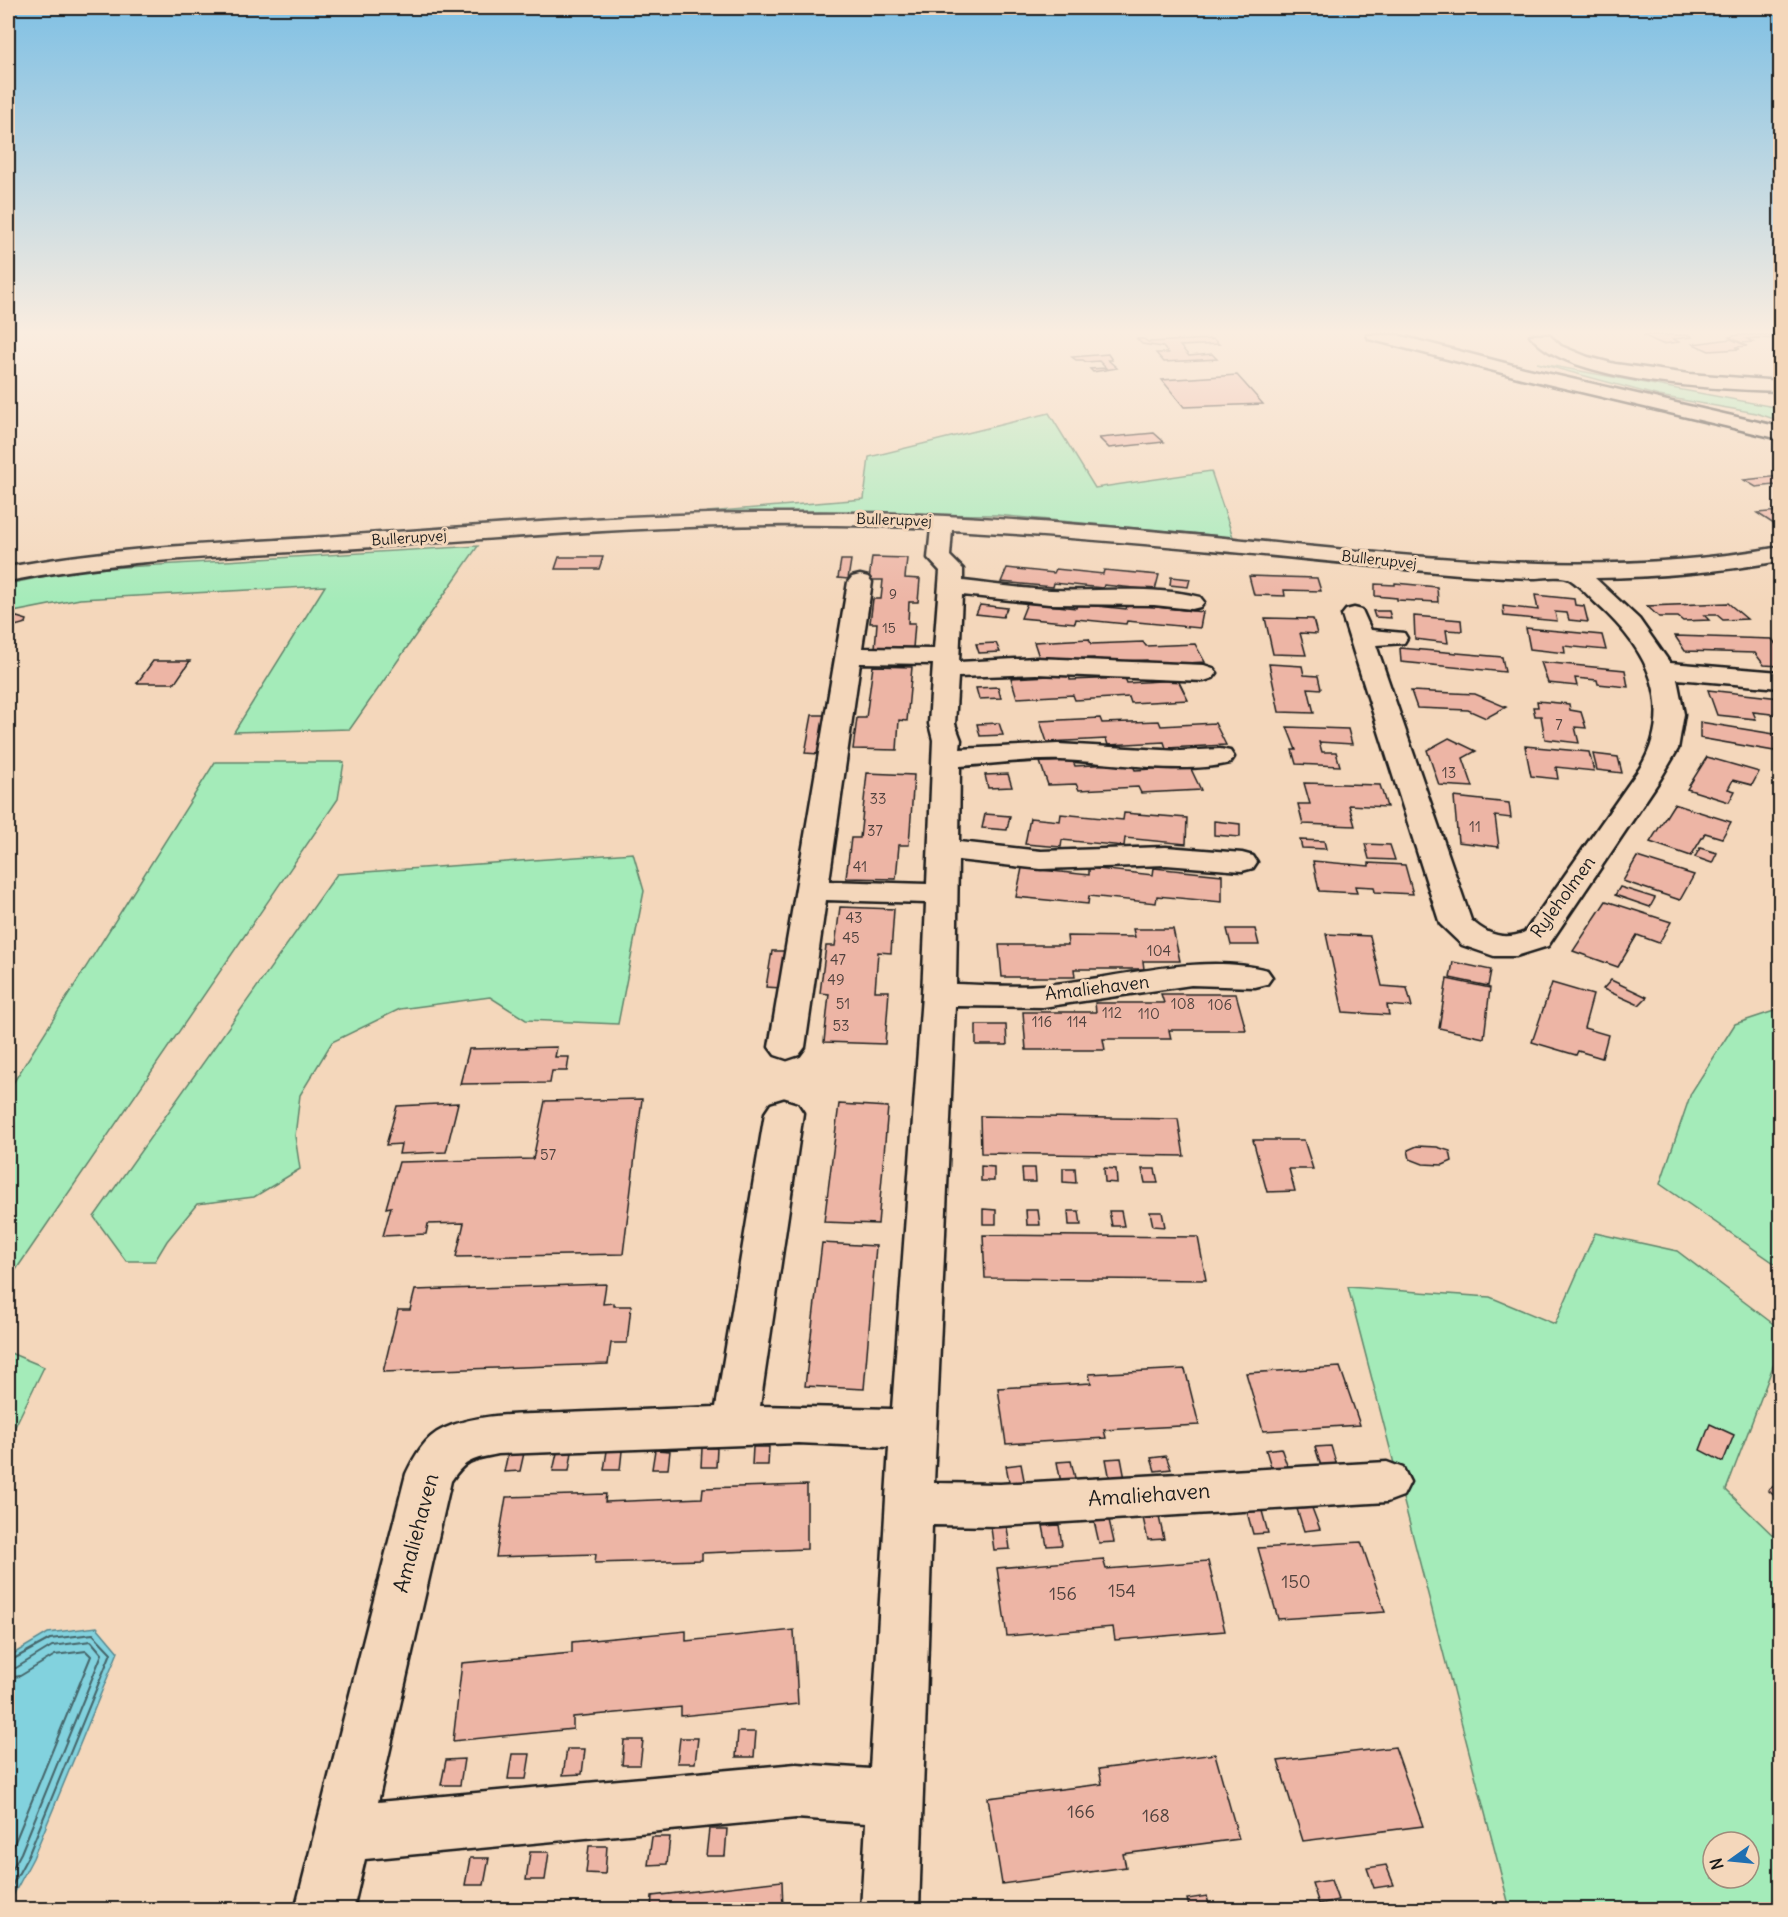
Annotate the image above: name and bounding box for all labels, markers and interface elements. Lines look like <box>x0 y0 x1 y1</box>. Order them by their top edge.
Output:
street label: Bullerupvej <box>856 509 932 530</box>
street label: Bullerupvej <box>371 525 447 550</box>
street label: Bullerupvej <box>1341 546 1418 573</box>
house number: 9 <box>889 585 897 603</box>
house number: 15 <box>882 619 896 637</box>
house number: 7 <box>1555 715 1563 734</box>
house number: 13 <box>1442 763 1456 782</box>
house number: 33 <box>869 789 887 808</box>
house number: 11 <box>1469 817 1481 836</box>
house number: 37 <box>867 821 883 840</box>
street label: Ryleholmen <box>1525 851 1600 942</box>
house number: 41 <box>853 857 867 876</box>
house number: 43 <box>845 908 863 927</box>
house number: 45 <box>842 928 860 947</box>
house number: 104 <box>1147 941 1172 960</box>
house number: 47 <box>830 950 846 969</box>
house number: 49 <box>827 970 845 989</box>
street label: Amaliehaven <box>1043 970 1150 1005</box>
house number: 51 <box>836 994 850 1013</box>
house number: 108 <box>1171 994 1195 1013</box>
house number: 106 <box>1208 995 1232 1014</box>
house number: 112 <box>1102 1003 1122 1022</box>
house number: 110 <box>1138 1004 1160 1023</box>
house number: 116 <box>1032 1012 1052 1031</box>
house number: 114 <box>1067 1012 1088 1031</box>
house number: 53 <box>832 1016 850 1035</box>
house number: 57 <box>540 1145 556 1164</box>
street label: Amaliehaven <box>387 1470 444 1595</box>
street label: Amaliehaven <box>1087 1477 1211 1512</box>
house number: 150 <box>1281 1570 1311 1593</box>
house number: 154 <box>1108 1579 1136 1602</box>
house number: 156 <box>1049 1582 1077 1605</box>
house number: 166 <box>1067 1800 1095 1823</box>
house number: 168 <box>1142 1804 1170 1827</box>
north arrow <box>1701 1830 1761 1890</box>
text: N <box>1705 1856 1728 1872</box>

